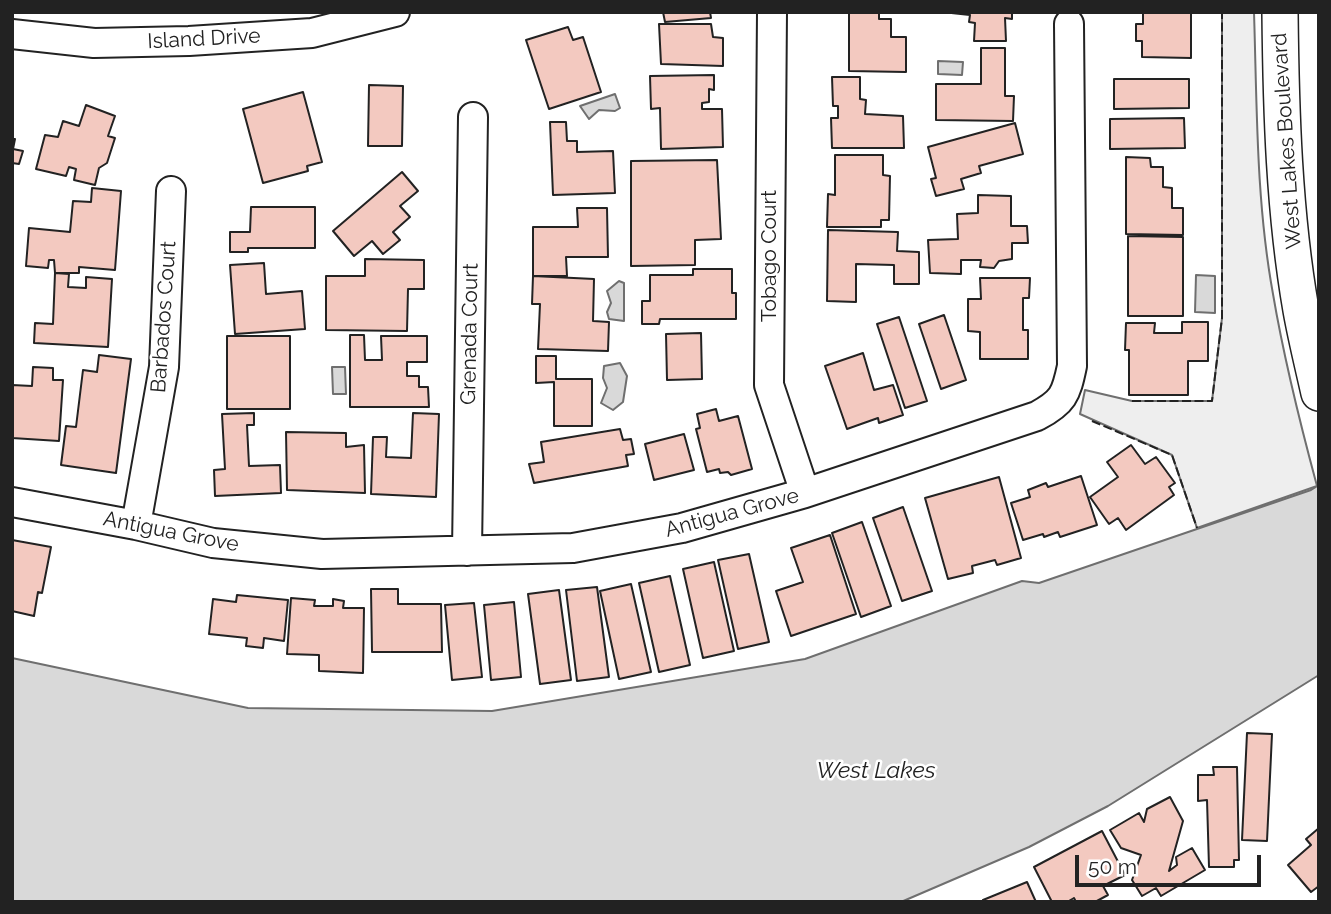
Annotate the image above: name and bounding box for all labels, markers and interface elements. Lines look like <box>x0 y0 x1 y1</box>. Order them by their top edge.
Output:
street label: Island Drive <box>147 23 261 55</box>
street label: West Lakes Boulevard <box>1267 32 1307 250</box>
street label: Tobago Court <box>757 190 783 322</box>
street label: Barbados Court <box>146 240 182 394</box>
street label: Grenada Court <box>456 263 484 405</box>
street label: Antigua Grove <box>662 483 802 543</box>
street label: Antigua Grove <box>101 507 241 557</box>
water label: West Lakes <box>816 757 936 785</box>
scale bar <box>1079 841 1264 885</box>
text: 50 m <box>1088 854 1137 879</box>

